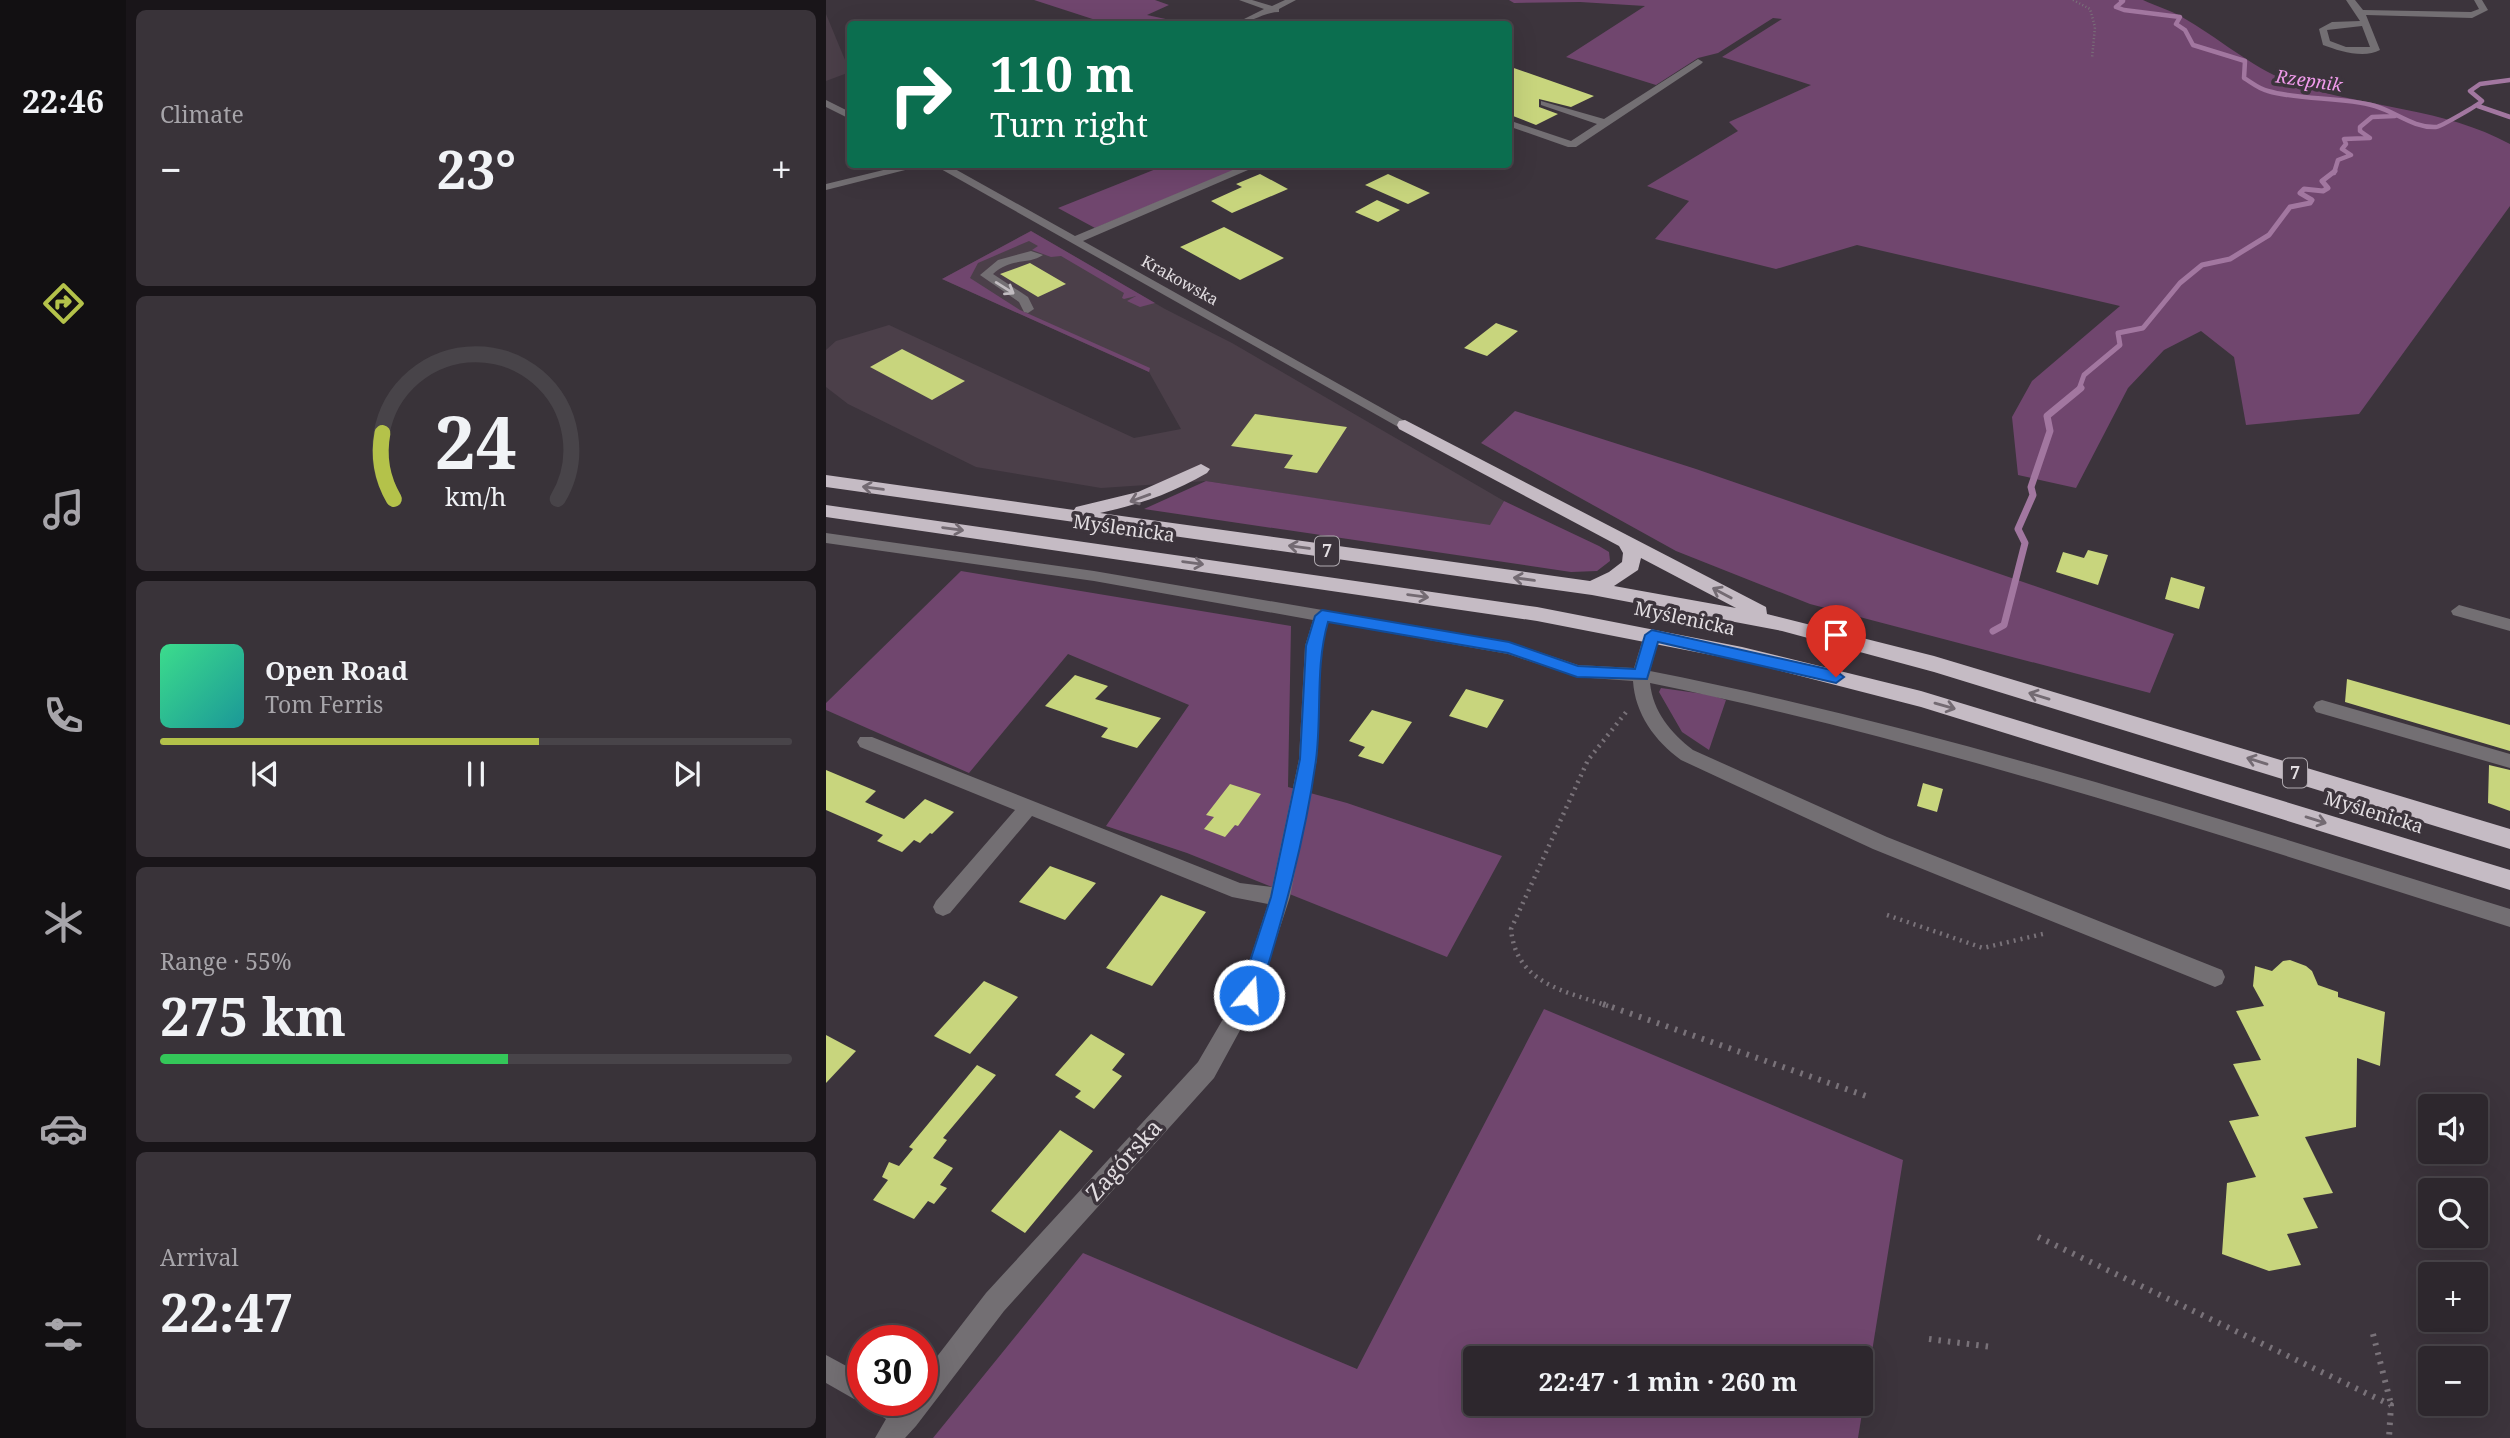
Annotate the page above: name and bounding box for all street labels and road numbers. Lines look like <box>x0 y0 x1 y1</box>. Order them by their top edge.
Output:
street label: Krakowska <box>1137 250 1223 310</box>
street label: Myślenicka <box>1071 508 1177 548</box>
road number: 7 <box>1315 536 1339 566</box>
street label: Myślenicka <box>1632 595 1738 641</box>
road number: 7 <box>2283 758 2307 788</box>
street label: Myślenicka <box>2321 785 2427 839</box>
street label: Zagórska <box>1078 1112 1169 1207</box>

